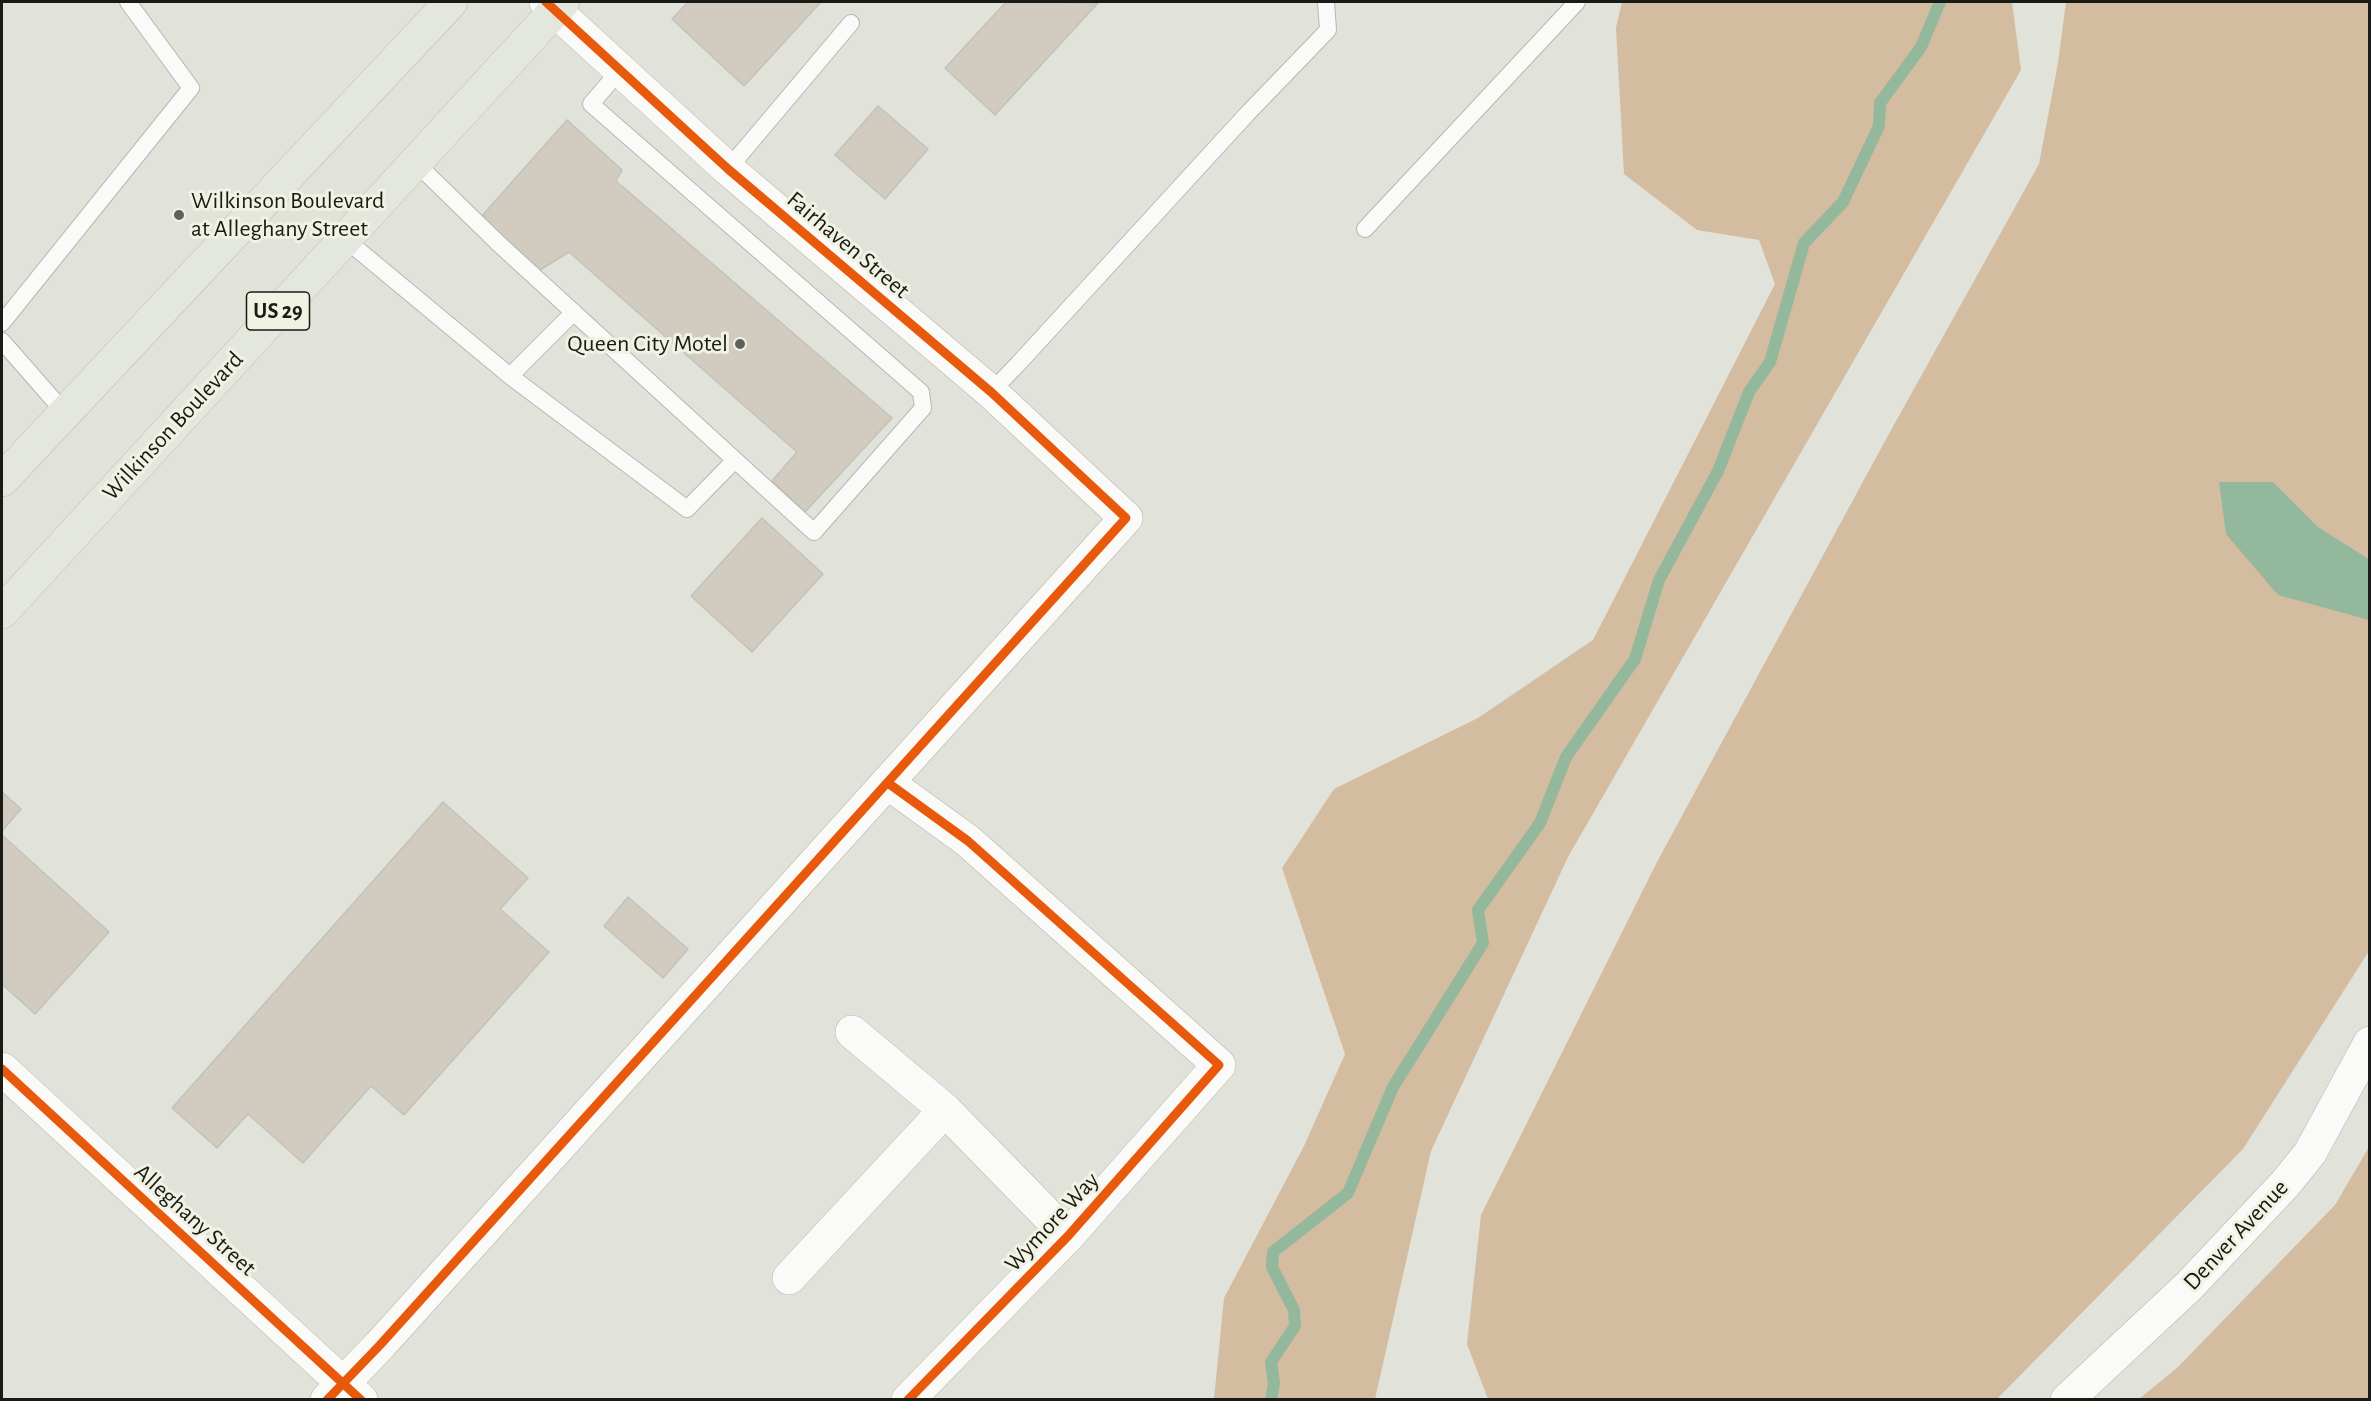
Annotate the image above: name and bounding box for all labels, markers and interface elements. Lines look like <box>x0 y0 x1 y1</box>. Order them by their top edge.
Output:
street label: Fairhaven Street <box>781 185 915 305</box>
place label: Wilkinson Boulevard at Alleghany Street <box>191 187 385 243</box>
marker: Wilkinson Boulevard at Alleghany Street <box>172 208 186 222</box>
road number: US 29 <box>246 292 310 330</box>
place label: Queen City Motel <box>567 330 728 358</box>
marker: Queen City Motel <box>733 337 747 351</box>
street label: Wilkinson Boulevard <box>96 345 250 507</box>
street label: Alleghany Street <box>128 1158 262 1282</box>
street label: Wymore Way <box>999 1166 1105 1278</box>
street label: Denver Avenue <box>2177 1174 2295 1296</box>

